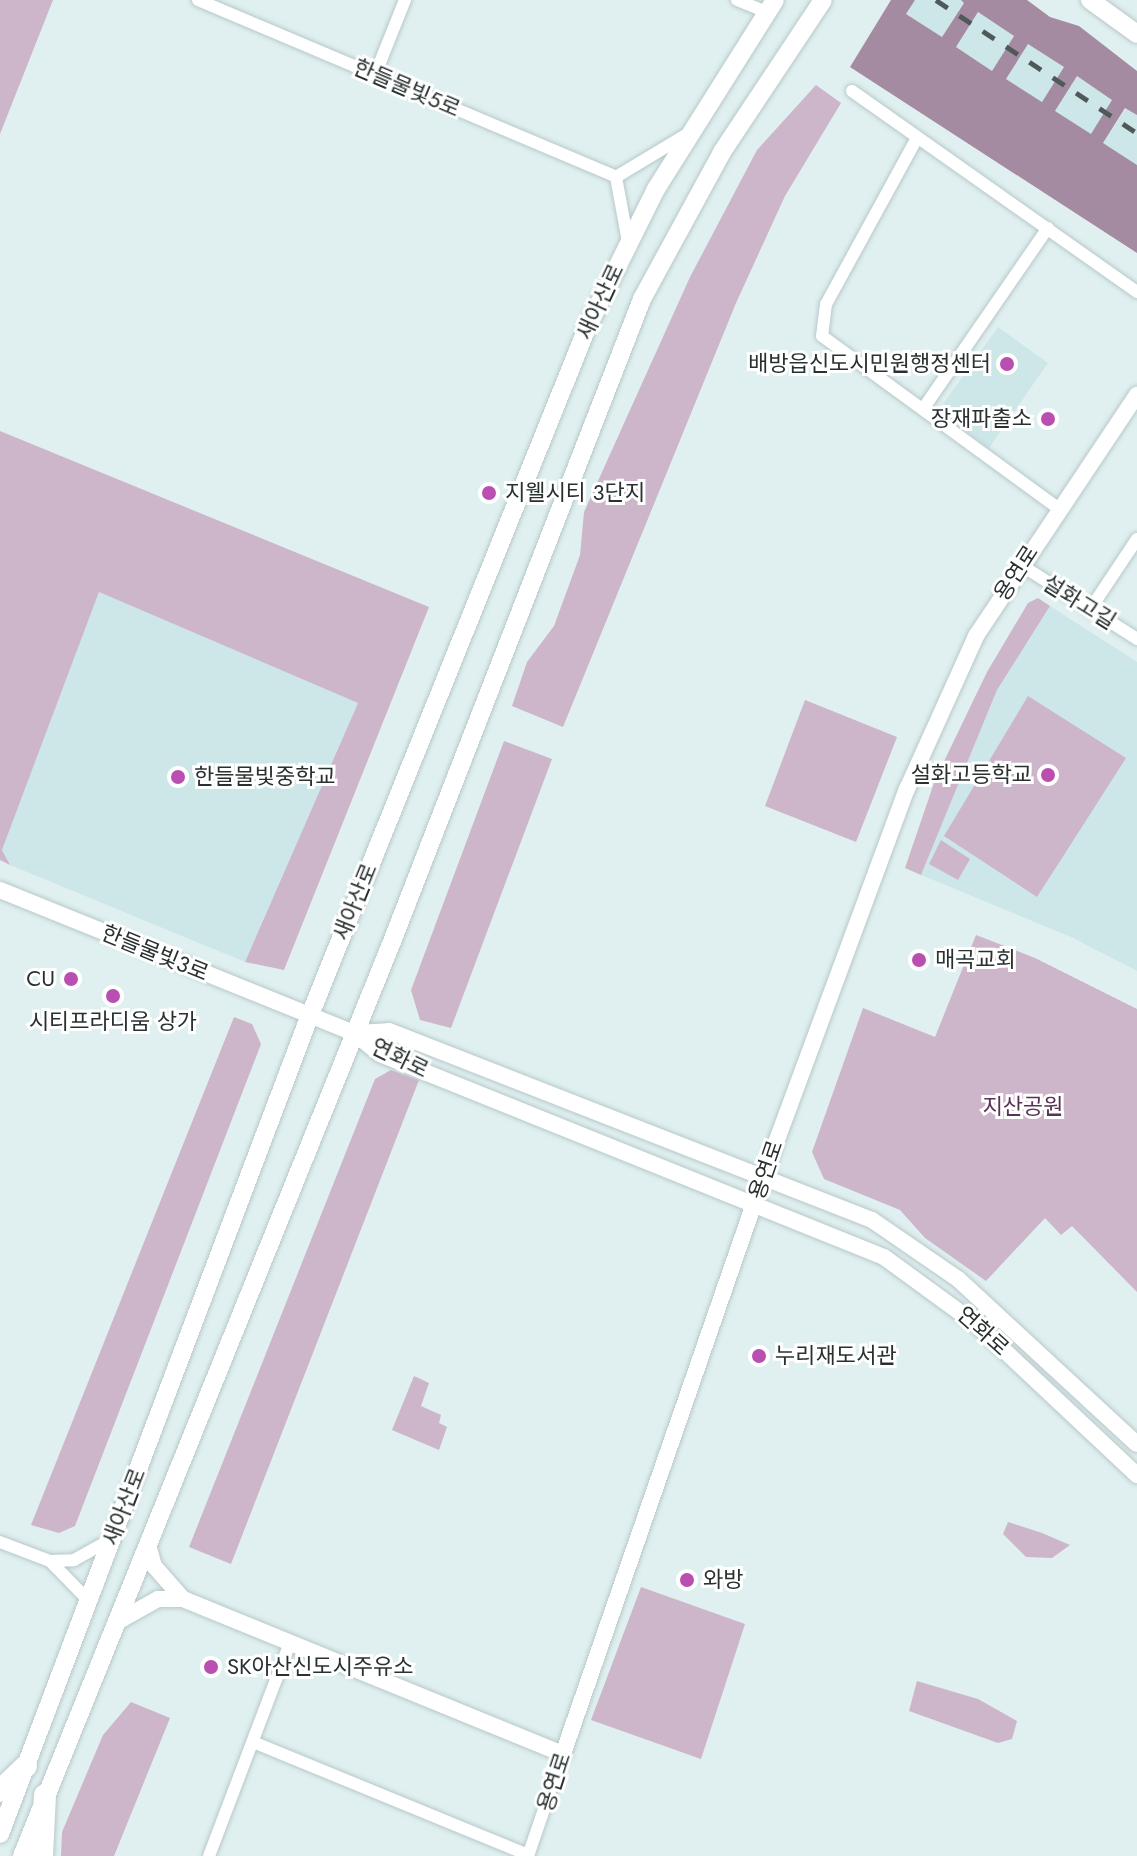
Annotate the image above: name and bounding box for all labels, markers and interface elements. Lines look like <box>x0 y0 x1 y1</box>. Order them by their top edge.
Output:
street label: 한들물빛5로 <box>350 54 464 122</box>
street label: 새아산로 <box>571 260 629 344</box>
place label: 배방읍신도시민원행정센터 <box>748 351 991 377</box>
marker: 배방읍신도시민원행정센터 <box>998 355 1016 373</box>
place label: 장재파출소 <box>931 406 1032 432</box>
marker: 장재파출소 <box>1039 410 1057 428</box>
place label: 지웰시티 3단지 <box>505 480 645 506</box>
marker: 지웰시티 3단지 <box>480 484 498 502</box>
street label: 용연로 <box>988 540 1044 606</box>
street label: 설화고길 <box>1038 569 1120 635</box>
place label: 설화고등학교 <box>911 762 1032 788</box>
place label: 한들물빛중학교 <box>194 764 336 790</box>
marker: 설화고등학교 <box>1039 766 1057 784</box>
marker: 한들물빛중학교 <box>169 768 187 786</box>
street label: 새아산로 <box>328 860 382 944</box>
street label: 한들물빛3로 <box>98 920 212 986</box>
place label: 매곡교회 <box>935 947 1016 973</box>
marker: 매곡교회 <box>910 951 928 969</box>
place label: CU <box>26 966 55 992</box>
marker: CU <box>62 970 80 988</box>
marker: 시티프라디움 상가 <box>104 987 122 1005</box>
place label: 시티프라디움 상가 <box>29 1009 197 1035</box>
street label: 연화로 <box>367 1033 433 1083</box>
park label: 지산공원 <box>983 1094 1063 1120</box>
street label: 용연로 <box>744 1137 788 1203</box>
street label: 연화로 <box>952 1301 1014 1361</box>
place label: 누리재도서관 <box>775 1343 896 1369</box>
marker: 누리재도서관 <box>750 1347 768 1365</box>
street label: 새아산로 <box>97 1464 151 1550</box>
place label: 와방 <box>703 1567 743 1593</box>
marker: 와방 <box>678 1571 696 1589</box>
place label: SK아산신도시주유소 <box>227 1654 413 1680</box>
marker: SK아산신도시주유소 <box>202 1658 220 1676</box>
street label: 용연로 <box>532 1749 576 1815</box>

